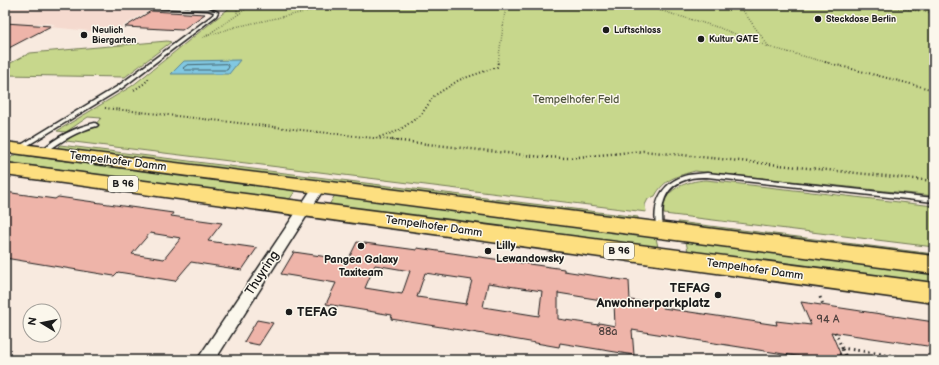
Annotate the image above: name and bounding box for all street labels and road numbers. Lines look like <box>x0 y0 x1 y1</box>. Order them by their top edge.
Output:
street label: Tempelhofer Damm <box>69 149 167 173</box>
road number: B 96 <box>108 176 138 192</box>
street label: Tempelhofer Damm <box>385 213 483 239</box>
road number: B 96 <box>604 243 634 259</box>
street label: Thuyring <box>242 248 282 298</box>
street label: Tempelhofer Damm <box>706 256 804 282</box>

